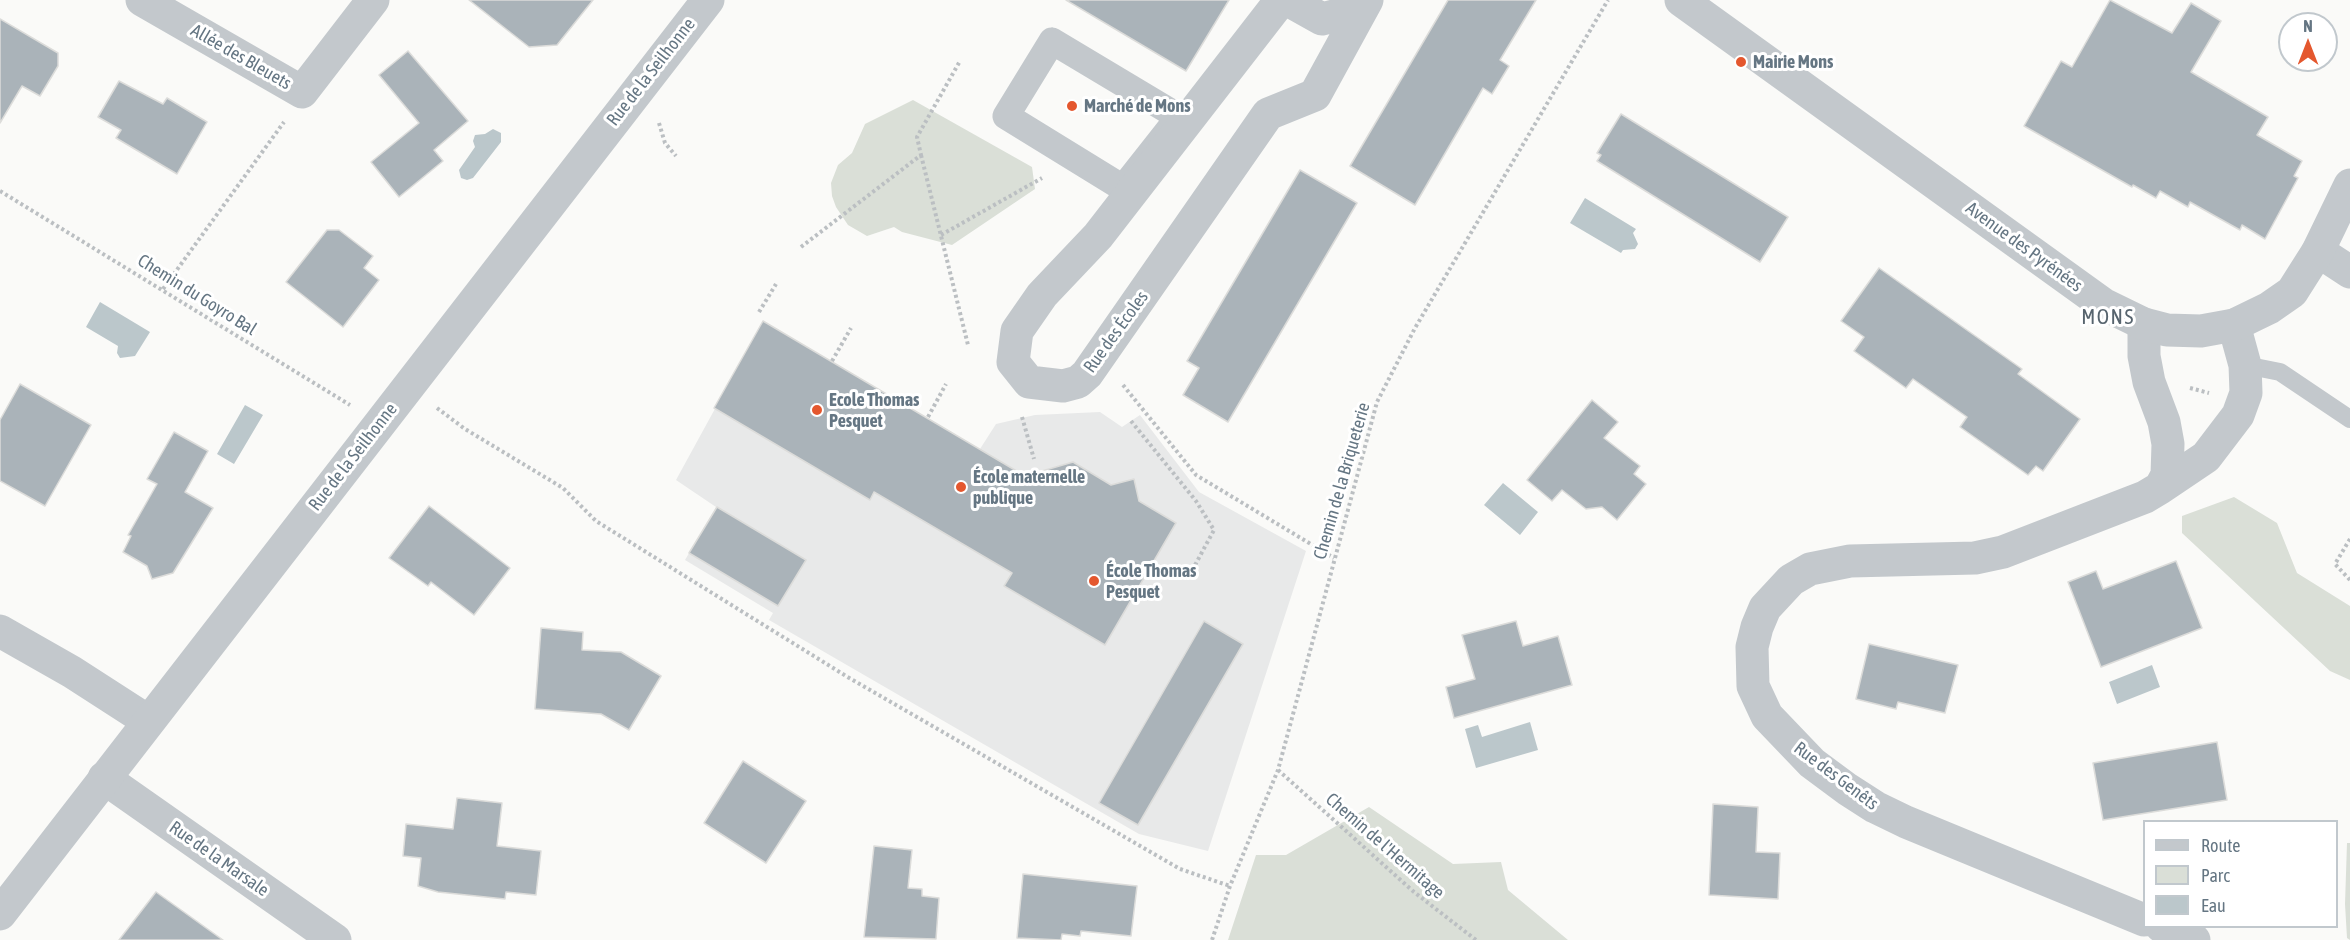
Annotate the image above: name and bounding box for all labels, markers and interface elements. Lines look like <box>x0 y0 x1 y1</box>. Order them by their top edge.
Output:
north arrow <box>2278 12 2338 72</box>
street label: Rue de la Seilhonne <box>602 14 700 130</box>
text: N <box>2303 17 2313 35</box>
street label: Allée des Bleuets <box>187 20 295 94</box>
place label: Mairie Mons <box>1753 51 1833 73</box>
marker: Mairie Mons <box>1734 55 1748 69</box>
place label: Marché de Mons <box>1084 95 1191 117</box>
marker: Marché de Mons <box>1065 99 1079 113</box>
street label: Avenue des Pyrénées <box>1961 197 2087 297</box>
street label: Chemin du Goyro Bal <box>134 250 260 340</box>
street label: Rue des Écoles <box>1079 287 1153 377</box>
district label: MONS <box>2081 304 2135 330</box>
place label: Ecole Thomas Pesquet <box>829 389 919 432</box>
street label: Rue de la Seilhonne <box>304 399 402 515</box>
street label: Chemin de la Briqueterie <box>1309 400 1375 562</box>
marker: Ecole Thomas Pesquet <box>810 403 824 417</box>
place label: École maternelle publique <box>973 466 1085 508</box>
marker: École maternelle publique <box>954 480 968 494</box>
place label: École Thomas Pesquet <box>1106 560 1196 602</box>
marker: École Thomas Pesquet <box>1087 574 1101 588</box>
street label: Rue des Genêts <box>1790 737 1882 815</box>
street label: Chemin de l'Hermitage <box>1321 789 1449 903</box>
street label: Rue de la Marsale <box>165 817 273 901</box>
legend <box>2143 820 2338 928</box>
text: Route <box>2201 835 2240 856</box>
text: Parc <box>2201 865 2230 886</box>
text: Eau <box>2201 895 2226 916</box>

